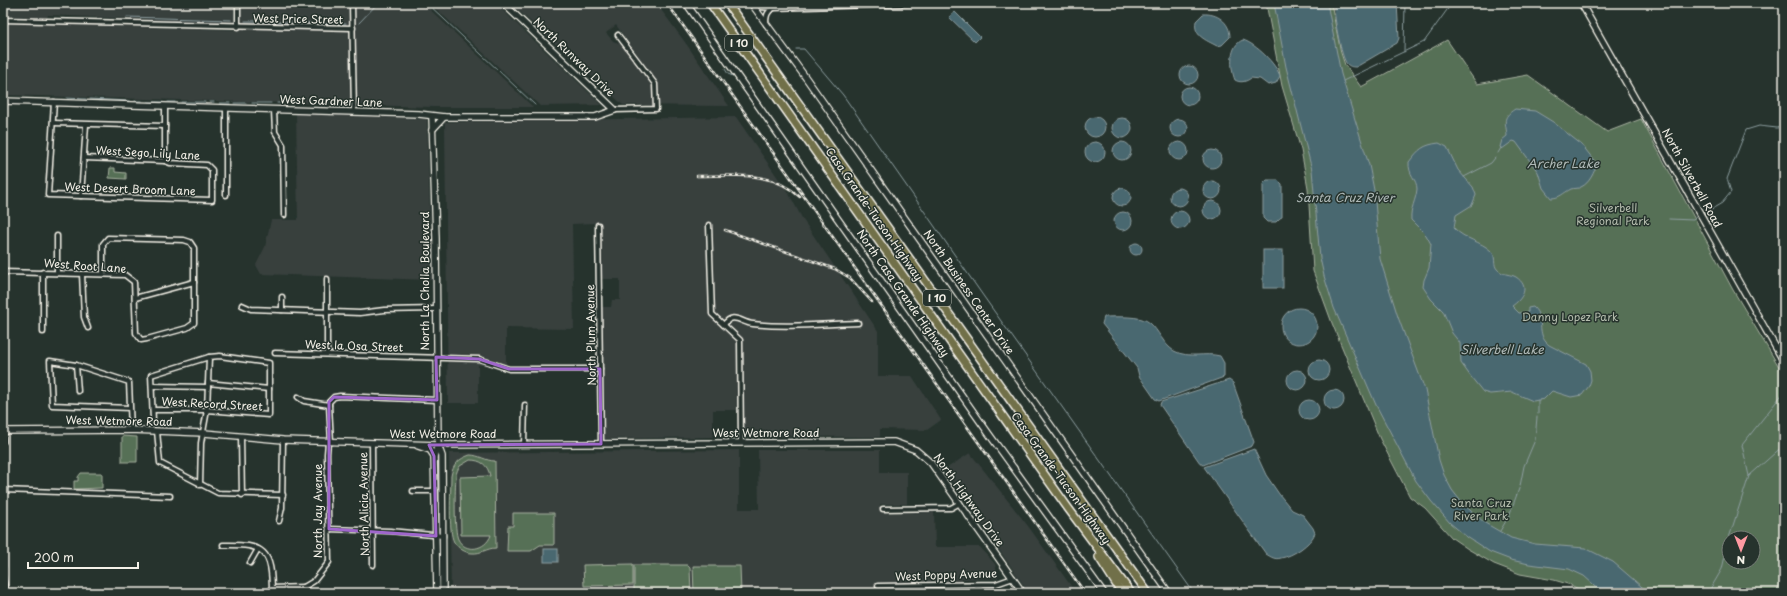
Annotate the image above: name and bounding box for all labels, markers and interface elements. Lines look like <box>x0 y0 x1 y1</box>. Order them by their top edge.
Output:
street label: West Price Street <box>253 9 344 28</box>
street label: North Runway Drive <box>530 13 619 100</box>
road number: I 10 <box>725 35 753 51</box>
street label: West Gardner Lane <box>279 90 383 111</box>
street label: North Silverbell Road <box>1658 125 1727 231</box>
street label: West Sego Lily Lane <box>95 141 201 164</box>
street label: Casa Grande-Tucson Highway <box>822 143 927 284</box>
water label: Archer Lake <box>1527 154 1600 172</box>
street label: West Desert Broom Lane <box>64 178 196 199</box>
water label: Santa Cruz River <box>1296 188 1396 206</box>
park label: Silverbell Regional Park <box>1576 199 1650 229</box>
street label: North La Cholla Boulevard <box>416 211 433 351</box>
street label: North Casa Grande Highway <box>853 226 954 360</box>
street label: North Business Center Drive <box>920 226 1019 358</box>
street label: West Root Lane <box>43 254 127 277</box>
street label: North Plum Avenue <box>581 284 600 386</box>
road number: I 10 <box>923 290 951 306</box>
park label: Danny Lopez Park <box>1522 308 1618 325</box>
street label: West la Osa Street <box>305 335 404 356</box>
water label: Silverbell Lake <box>1460 340 1544 358</box>
street label: West Record Street <box>161 392 264 415</box>
street label: Casa Grande-Tucson Highway <box>1008 408 1115 547</box>
street label: West Wetmore Road <box>65 411 173 430</box>
street label: West Wetmore Road <box>713 424 819 441</box>
street label: West Wetmore Road <box>390 425 496 442</box>
street label: North Highway Drive <box>930 450 1009 550</box>
street label: North Alicia Avenue <box>354 452 373 556</box>
street label: North Jay Avenue <box>309 464 326 558</box>
park label: Santa Cruz River Park <box>1451 494 1511 524</box>
north arrow <box>1721 530 1761 570</box>
scale bar <box>28 544 138 570</box>
text: 200 m <box>34 548 74 566</box>
text: N <box>1736 552 1745 569</box>
street label: West Poppy Avenue <box>895 564 997 585</box>

